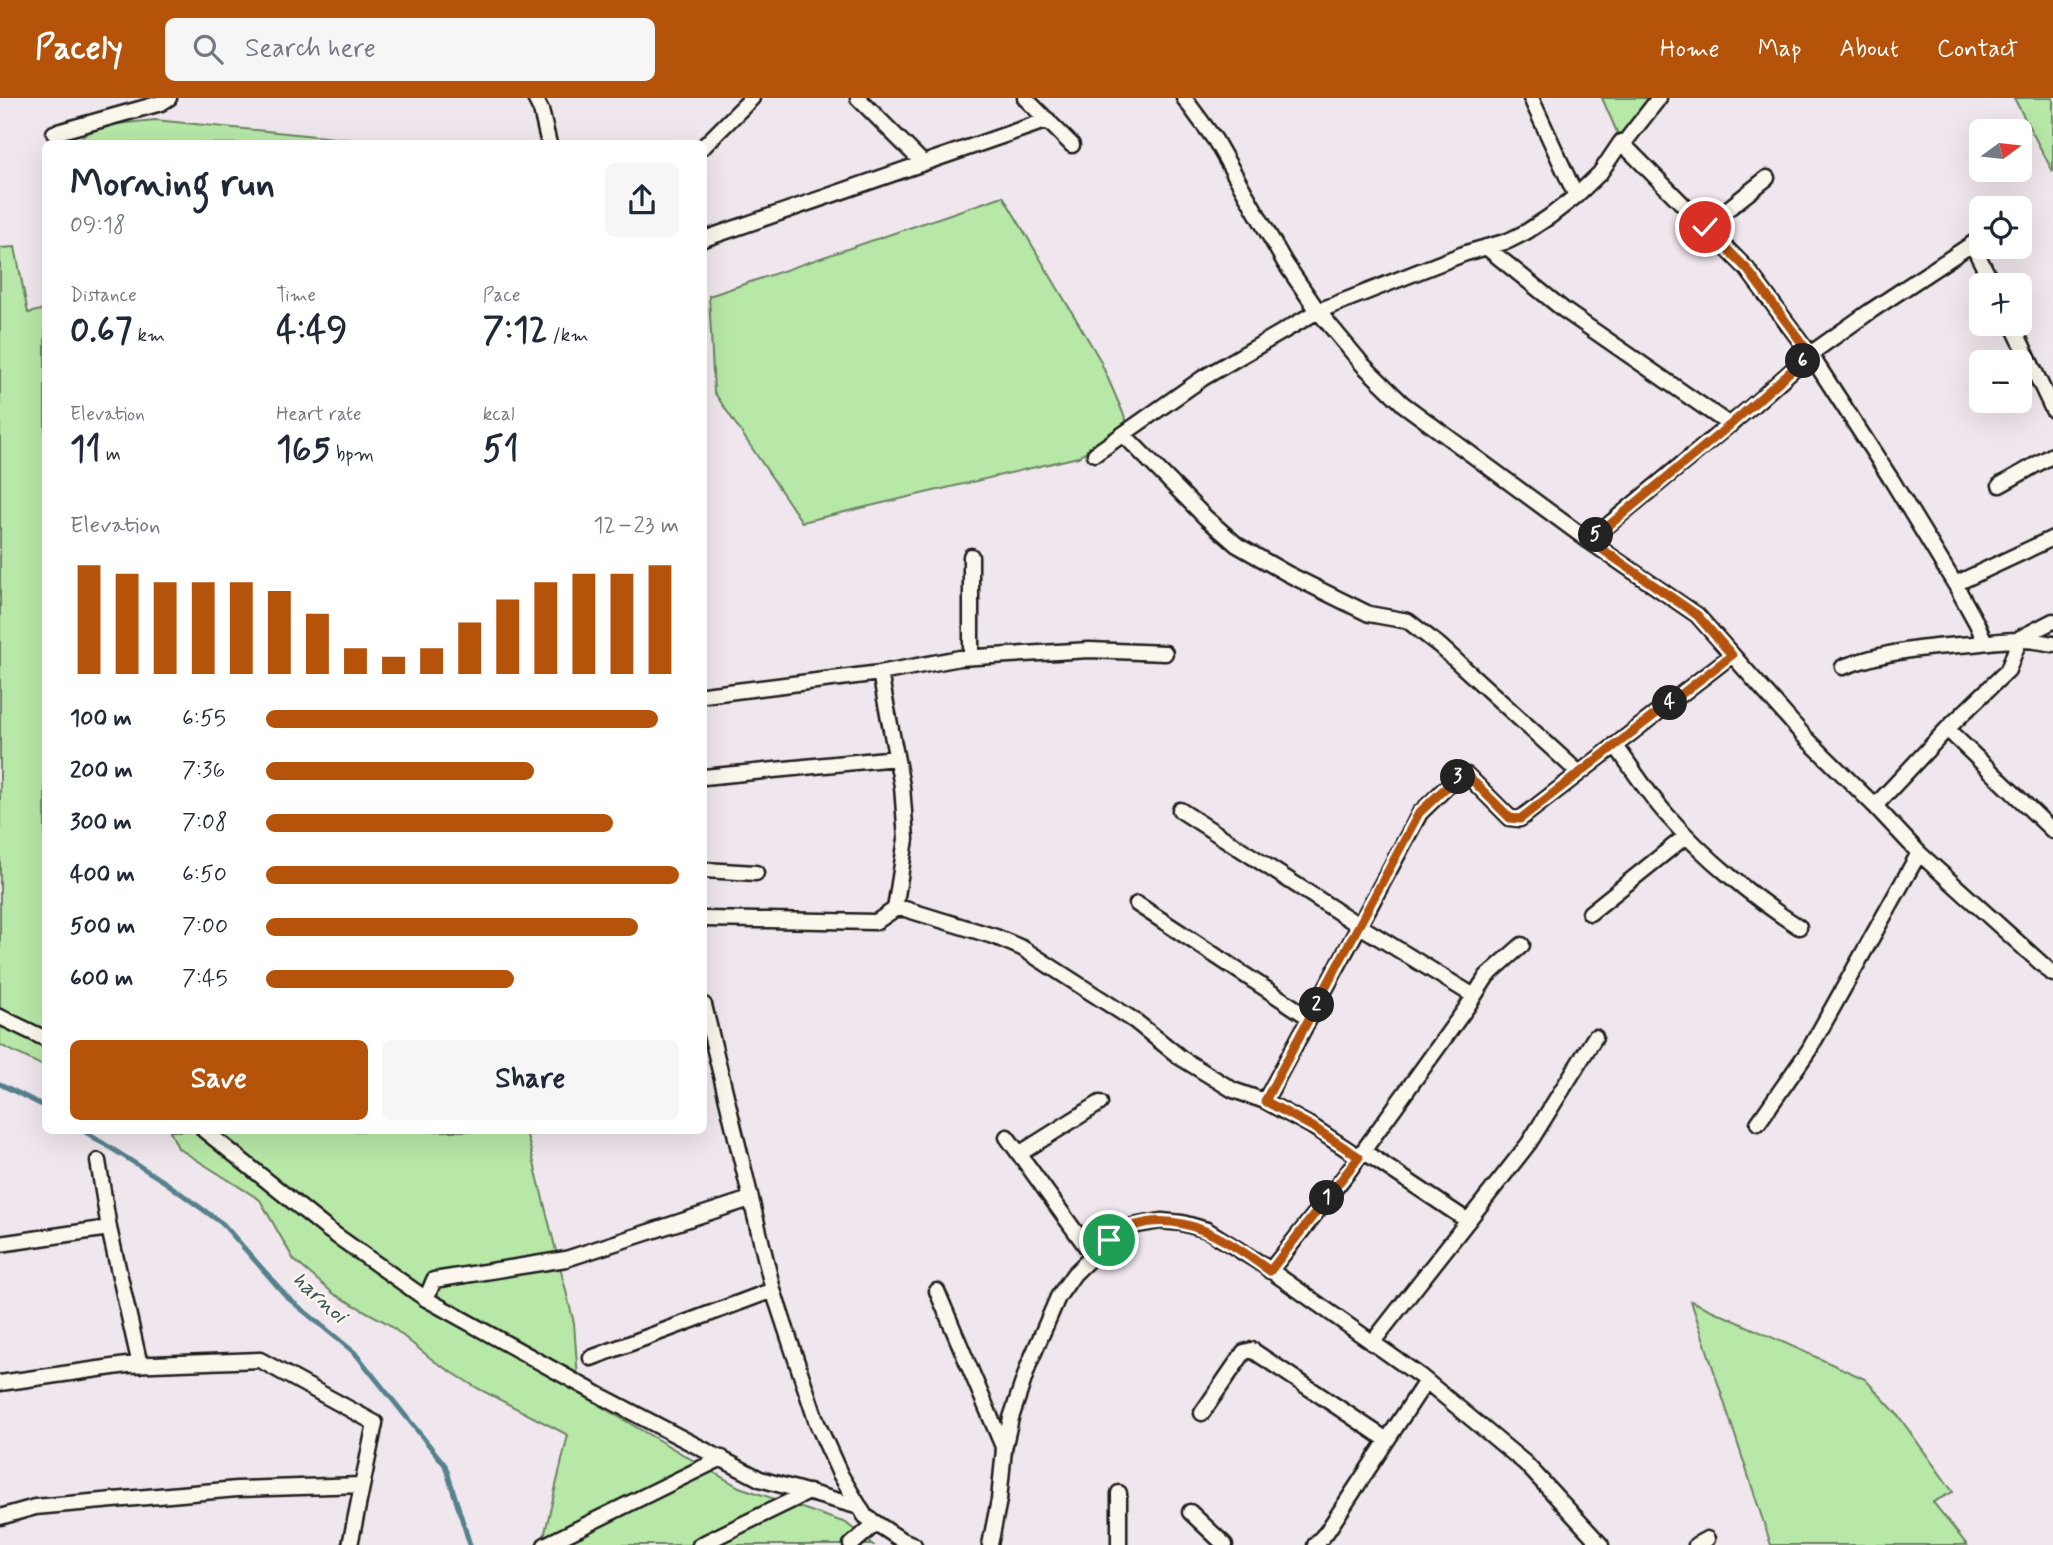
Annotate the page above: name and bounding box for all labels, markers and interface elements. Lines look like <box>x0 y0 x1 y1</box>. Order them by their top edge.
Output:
search box <box>165 18 655 81</box>
text: Pacely <box>35 27 123 71</box>
icon: search <box>189 30 227 68</box>
text: Search here <box>245 32 376 66</box>
text: Home <box>1660 34 1720 65</box>
text: Map <box>1758 34 1802 65</box>
text: About <box>1840 34 1899 65</box>
text: Contact <box>1937 34 2018 65</box>
north arrow <box>1969 119 2032 182</box>
map controls <box>1969 119 2032 413</box>
text: Morning run <box>70 160 275 209</box>
button: share <box>605 163 679 237</box>
button: locate <box>1969 196 2032 259</box>
pin <box>1675 197 1735 257</box>
icon: check <box>1686 208 1724 246</box>
text: 09:18 <box>70 211 126 241</box>
button: + <box>1969 273 2032 336</box>
text: Distance <box>70 283 137 308</box>
text: Time <box>276 283 316 308</box>
text: Pace <box>483 283 520 308</box>
text: 0.67 <box>70 308 132 354</box>
text: 4:49 <box>276 308 347 354</box>
text: 7:12 <box>483 308 547 354</box>
text: km <box>132 323 165 348</box>
text: /km <box>547 323 589 348</box>
pin: 6 <box>1786 344 1820 378</box>
text: 6 <box>1798 348 1807 373</box>
button: − <box>1969 350 2032 413</box>
text: Elevation <box>70 402 145 427</box>
text: Heart rate <box>276 402 362 427</box>
text: kcal <box>483 402 515 427</box>
text: 11 <box>70 427 101 473</box>
text: 165 <box>276 427 331 473</box>
text: 51 <box>483 427 519 473</box>
text: m <box>101 442 121 467</box>
text: bpm <box>331 442 374 467</box>
text: Elevation <box>70 511 161 541</box>
text: 12–23 m <box>593 511 679 541</box>
pin: 5 <box>1578 518 1614 552</box>
text: 5 <box>1590 522 1601 547</box>
pin: 4 <box>1652 686 1688 720</box>
text: 4 <box>1664 690 1675 715</box>
text: 100 m <box>70 704 132 734</box>
text: 6:55 <box>182 704 226 734</box>
text: 200 m <box>70 756 133 786</box>
text: 7:36 <box>182 756 225 786</box>
pin: 3 <box>1440 760 1476 794</box>
text: 3 <box>1453 764 1462 789</box>
text: 300 m <box>70 808 132 838</box>
text: 7:08 <box>182 808 228 838</box>
text: 400 m <box>70 860 135 890</box>
text: 6:50 <box>182 860 227 890</box>
text: 500 m <box>70 912 135 942</box>
text: 7:00 <box>182 912 228 942</box>
text: 600 m <box>70 964 133 994</box>
text: 7:45 <box>182 964 228 994</box>
pin: 2 <box>1300 988 1334 1023</box>
text: 2 <box>1312 992 1321 1017</box>
button: Save <box>70 1040 368 1120</box>
button: Share <box>382 1040 679 1120</box>
pin: 1 <box>1310 1180 1344 1216</box>
text: 1 <box>1322 1185 1331 1210</box>
pin <box>1079 1210 1139 1270</box>
icon: arrive <box>1090 1221 1128 1259</box>
water label: harnoi <box>285 1265 355 1332</box>

